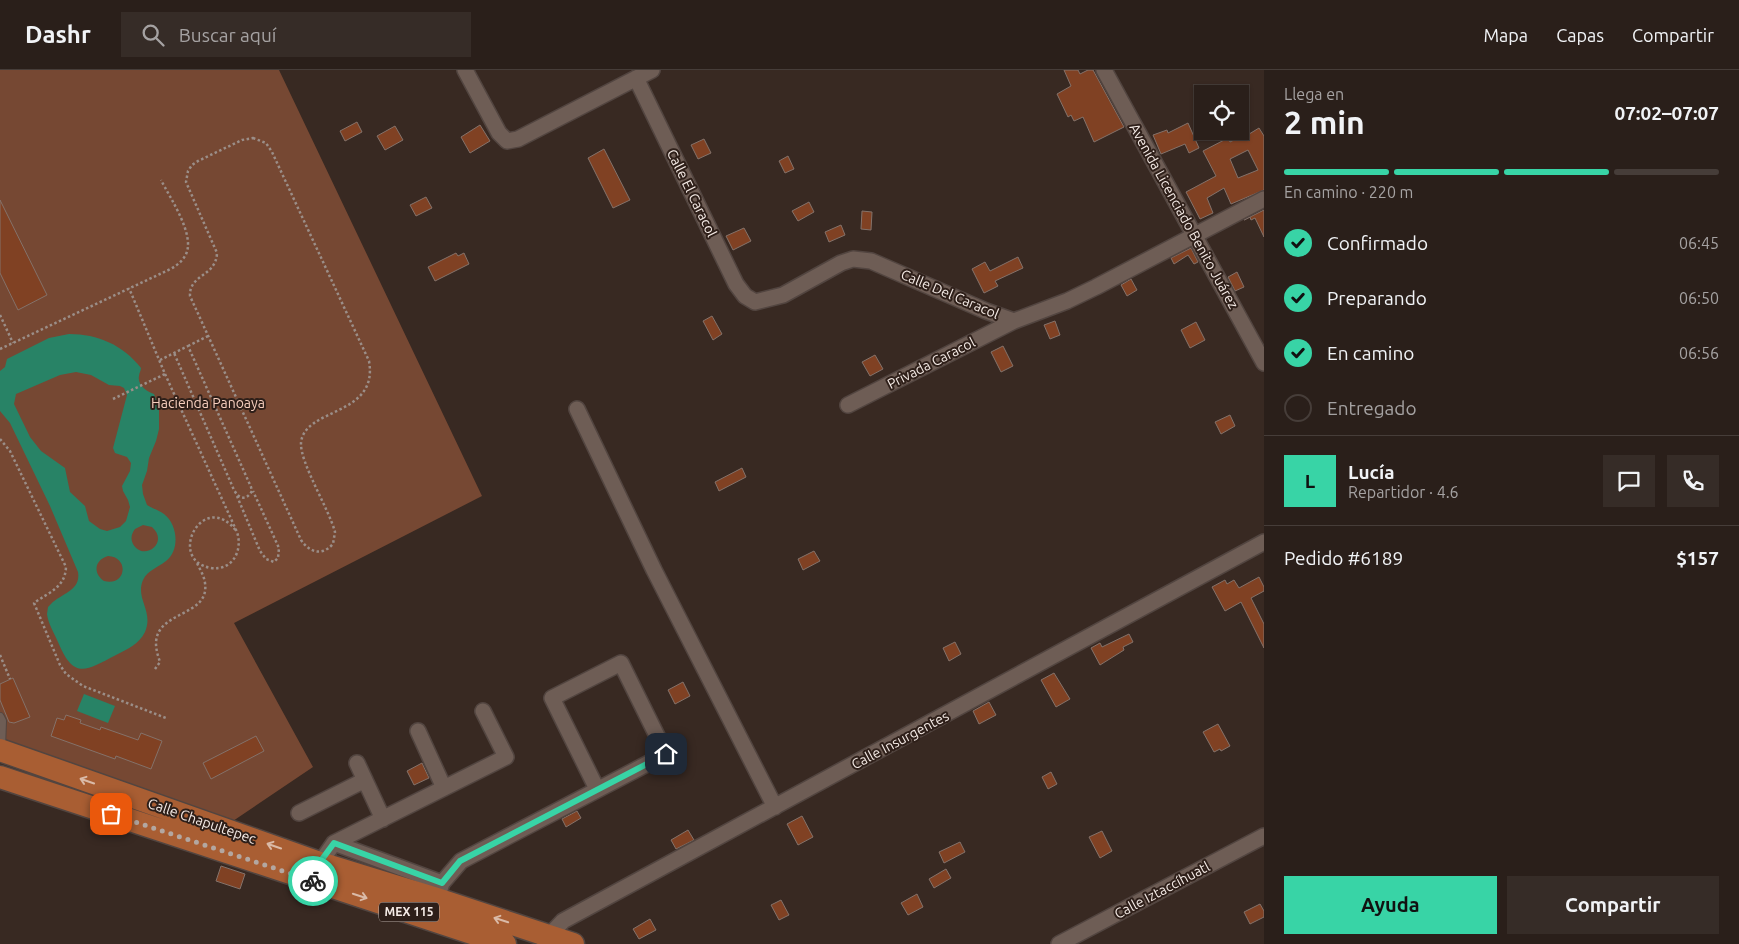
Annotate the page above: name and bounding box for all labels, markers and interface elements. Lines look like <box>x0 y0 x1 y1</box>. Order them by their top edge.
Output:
search box <box>121 12 471 57</box>
text: Dashr <box>25 21 91 48</box>
icon: search <box>139 21 167 49</box>
text: Buscar aquí <box>179 24 276 46</box>
text: Mapa <box>1483 25 1528 45</box>
text: Capas <box>1556 25 1604 45</box>
text: Compartir <box>1632 25 1714 45</box>
map controls <box>1194 85 1249 140</box>
button: locate <box>1194 85 1249 140</box>
text: Llega en <box>1284 85 1344 103</box>
text: 07:02–07:07 <box>1614 102 1719 124</box>
text: 2 min <box>1284 104 1365 140</box>
street label: Avenida Licenciado Benito Juárez <box>1126 121 1242 311</box>
street label: Calle El Caracol <box>664 147 720 240</box>
text: En camino · 220 m <box>1284 183 1413 201</box>
icon: check <box>1284 229 1312 257</box>
text: Confirmado <box>1327 232 1428 254</box>
text: 06:45 <box>1679 234 1719 252</box>
street label: Calle Del Caracol <box>898 266 1002 322</box>
icon: check <box>1284 284 1312 312</box>
text: Preparando <box>1327 287 1427 309</box>
text: 06:50 <box>1679 289 1719 307</box>
street label: Privada Caracol <box>884 334 978 392</box>
icon: check <box>1284 339 1312 367</box>
text: En camino <box>1327 342 1414 364</box>
text: 06:56 <box>1679 344 1719 362</box>
park label: Hacienda Panoaya <box>151 395 265 411</box>
text: Entregado <box>1327 397 1417 419</box>
button: chat <box>1603 455 1655 507</box>
button: phone <box>1667 455 1719 507</box>
text: Lucía <box>1348 461 1395 483</box>
text: L <box>1305 470 1315 492</box>
text: Repartidor · 4.6 <box>1348 483 1459 501</box>
text: Pedido #6189 <box>1284 547 1403 569</box>
text: $157 <box>1676 547 1719 569</box>
street label: Calle Insurgentes <box>849 708 951 772</box>
pin <box>645 733 687 775</box>
icon: home <box>652 740 680 768</box>
one-way arrow <box>80 776 96 785</box>
pin <box>90 793 132 835</box>
street label: Calle Chapultepec <box>146 795 259 847</box>
icon: bag <box>97 800 125 828</box>
one-way arrow <box>266 841 282 850</box>
courier <box>288 856 338 906</box>
street label: Calle Iztaccíhuatl <box>1112 858 1213 922</box>
icon: bike <box>299 867 327 895</box>
button: Ayuda <box>1284 876 1497 934</box>
button: Compartir <box>1507 876 1719 934</box>
one-way arrow <box>351 892 367 901</box>
road number: MEX 115 <box>379 902 439 922</box>
one-way arrow <box>494 915 509 924</box>

